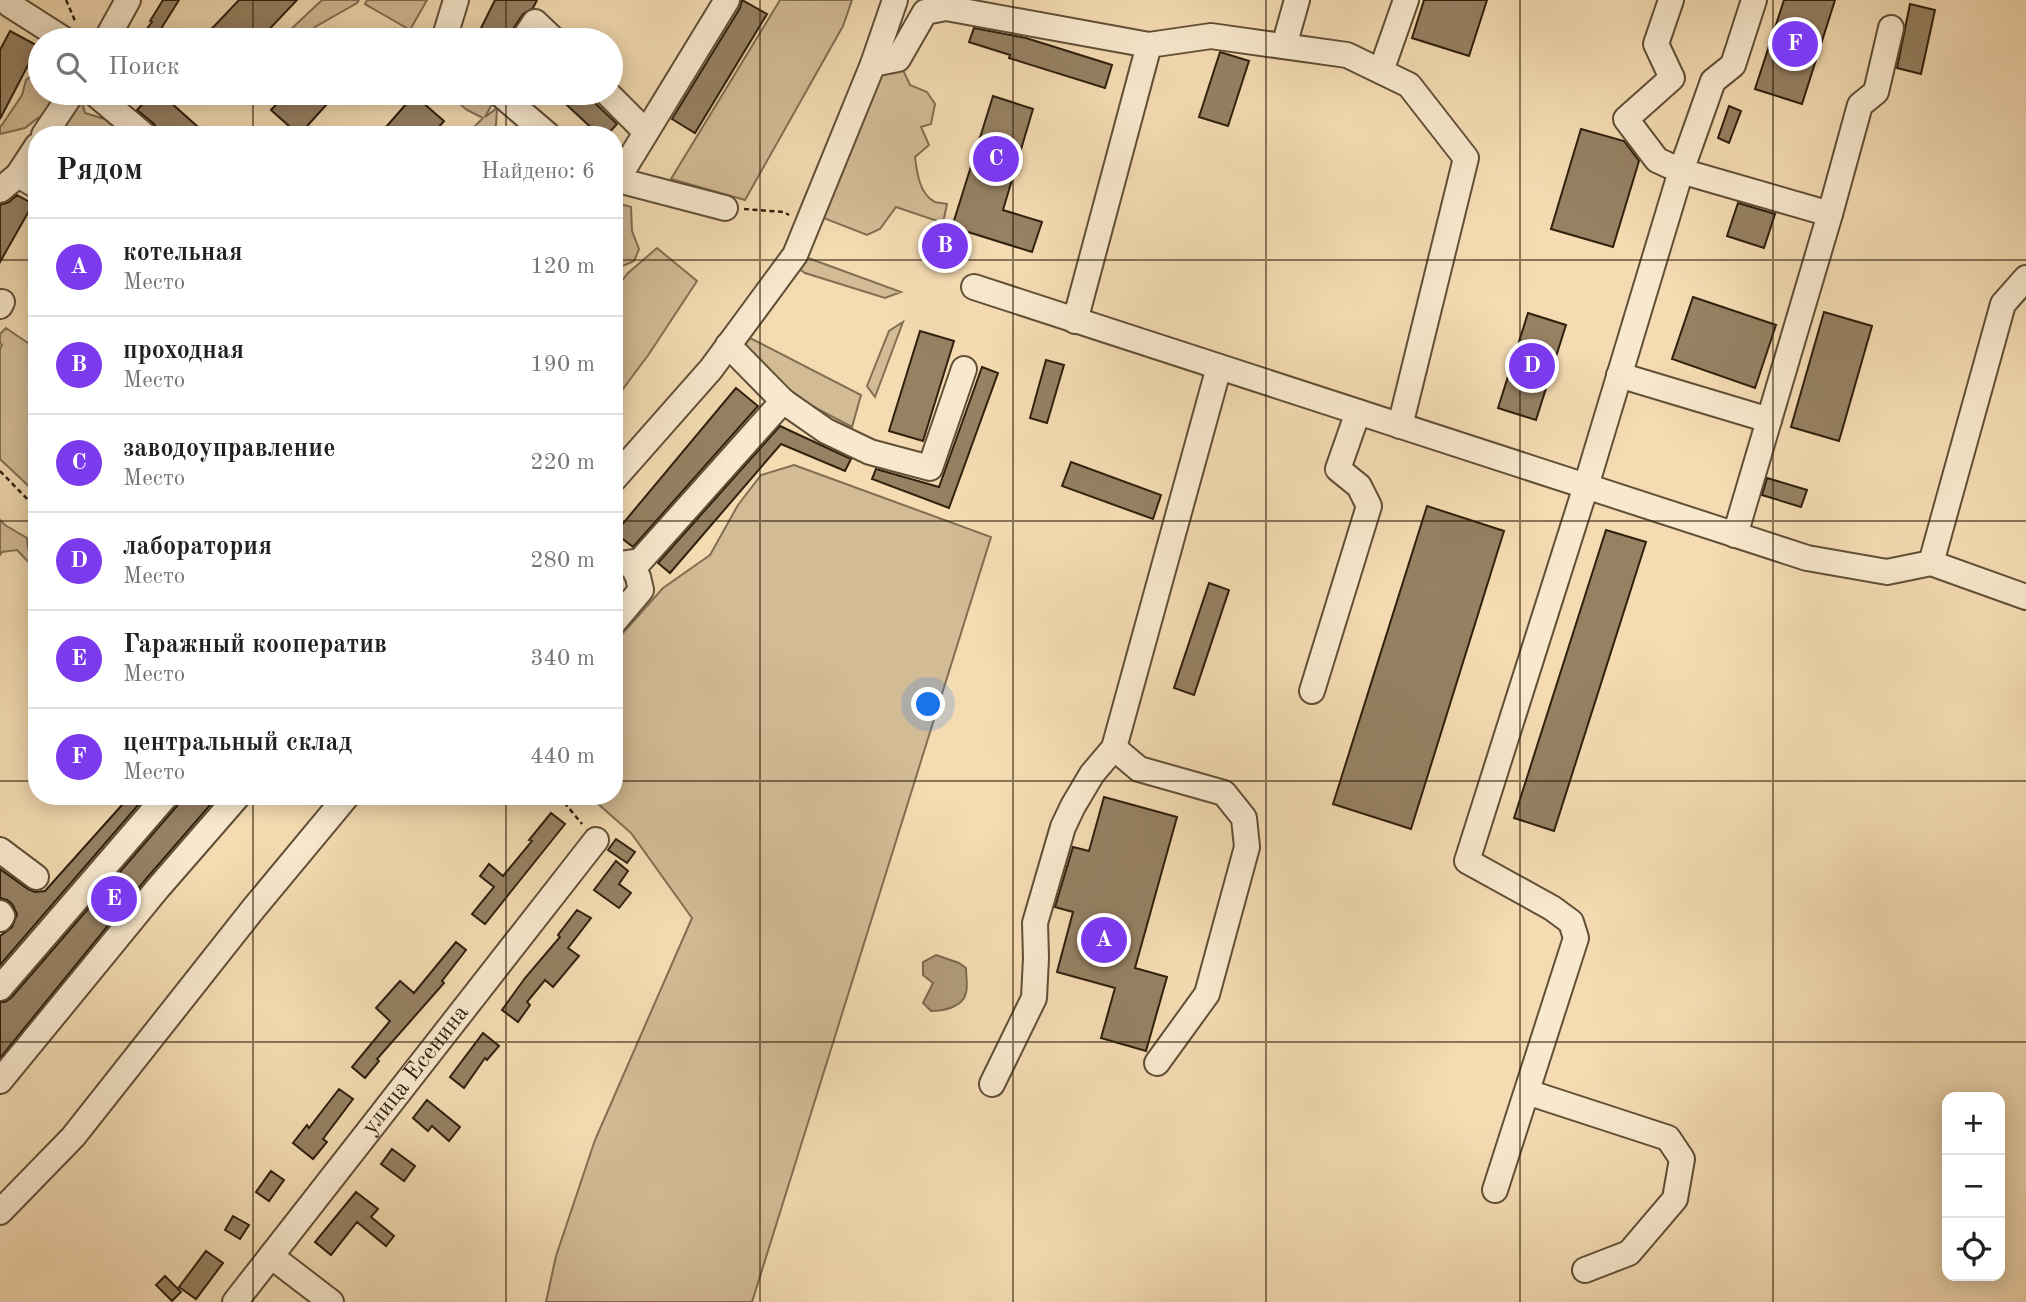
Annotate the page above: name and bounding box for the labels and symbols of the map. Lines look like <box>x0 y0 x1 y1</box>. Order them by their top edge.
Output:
pin: F <box>1772 18 1818 70</box>
pin: C <box>973 133 1019 185</box>
pin: B <box>922 220 968 272</box>
pin: D <box>1509 340 1555 392</box>
your location <box>911 687 945 721</box>
pin: E <box>91 873 137 925</box>
pin: A <box>1081 914 1127 966</box>
street label: улица Есенина <box>358 1001 474 1140</box>

